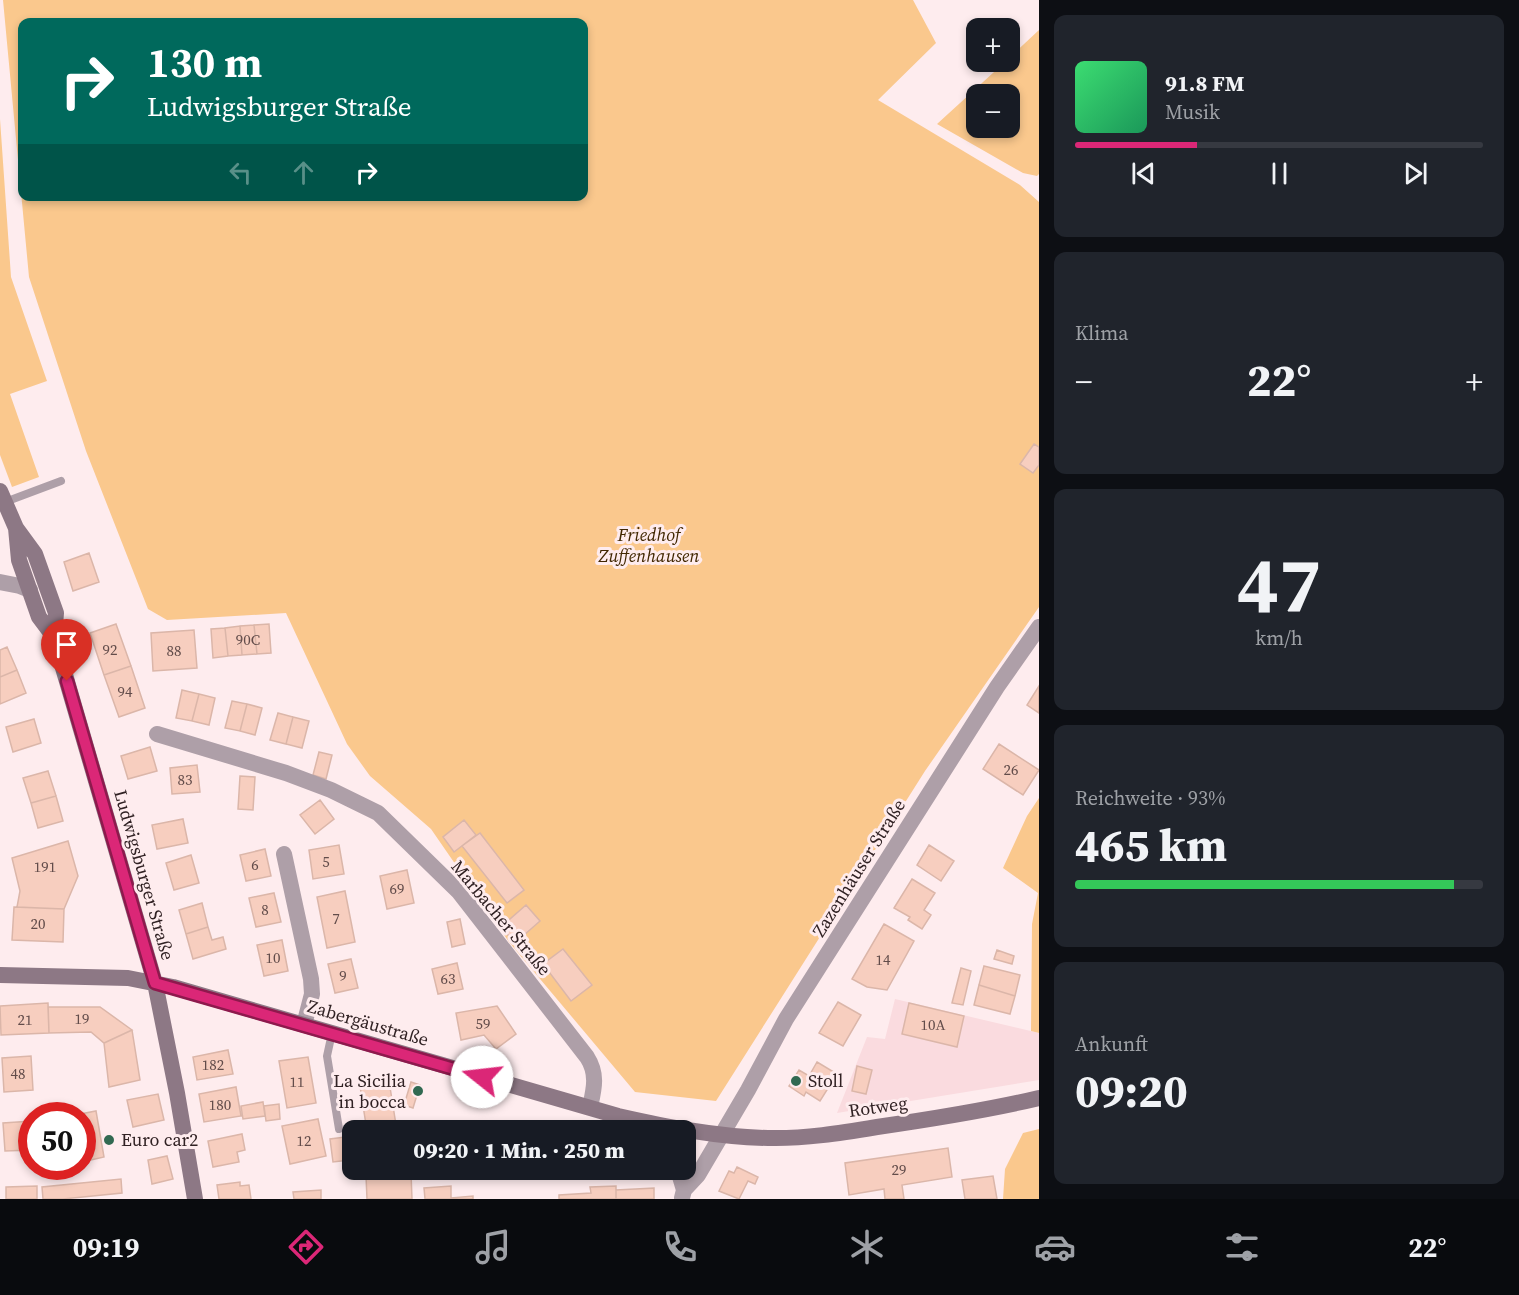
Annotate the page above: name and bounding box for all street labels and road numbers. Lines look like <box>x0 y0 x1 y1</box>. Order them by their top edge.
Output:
street label: Ludwigsburger Straße <box>108 787 181 963</box>
street label: Zazenhäuser Straße <box>806 794 911 941</box>
street label: Marbacher Straße <box>446 855 557 981</box>
street label: Zabergäustraße <box>305 993 432 1052</box>
street label: Rotweg <box>847 1090 909 1123</box>

